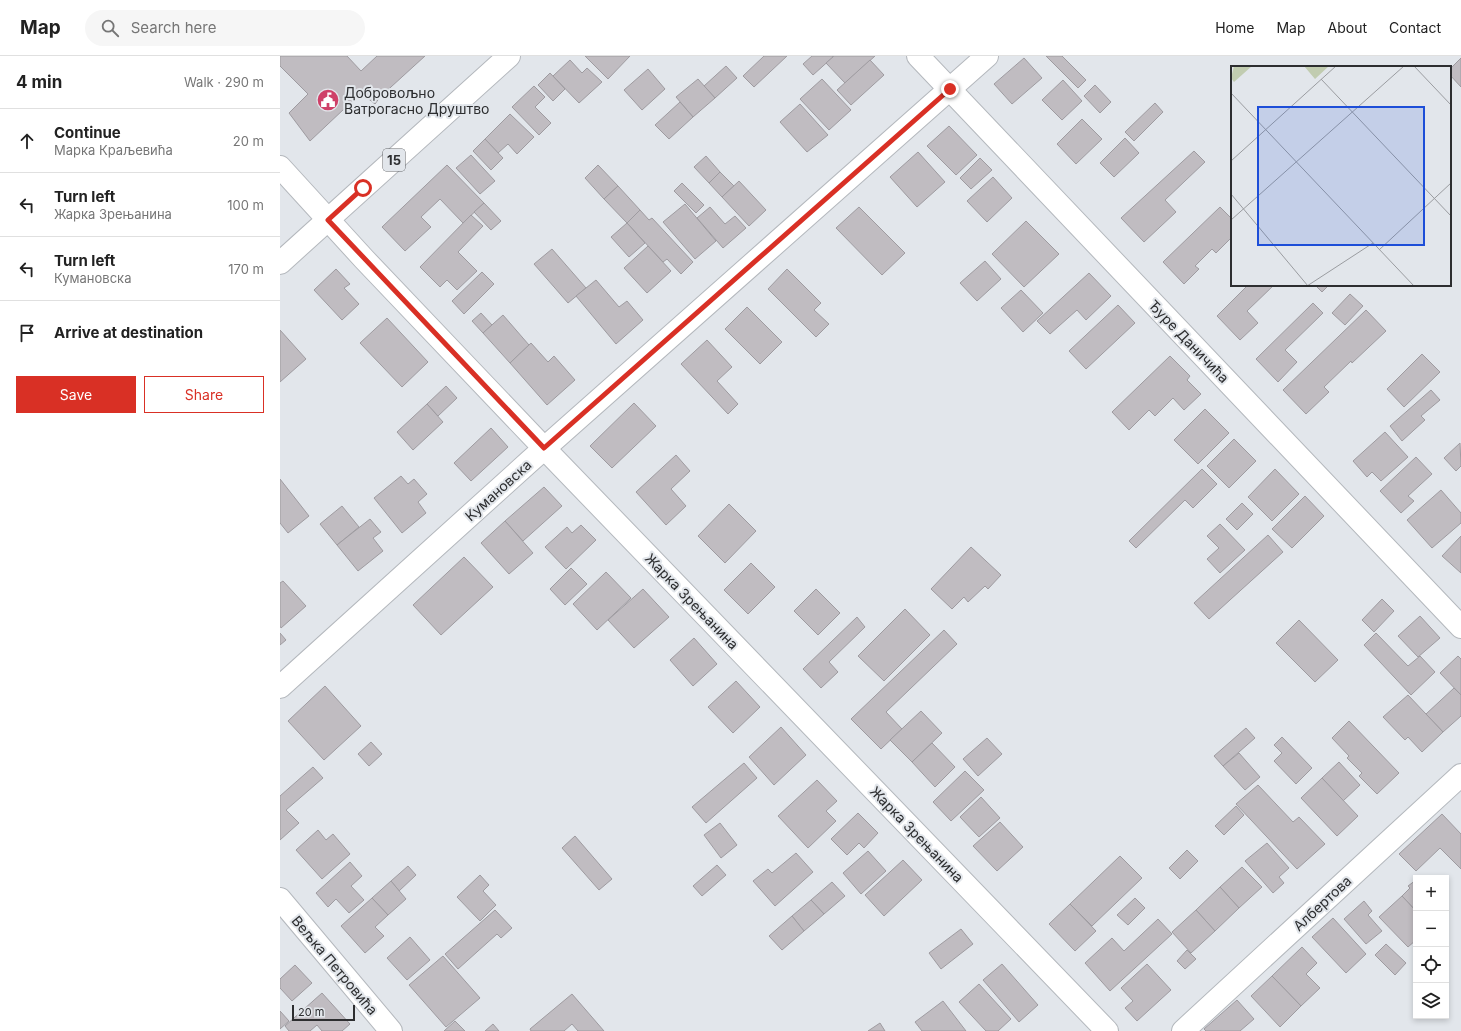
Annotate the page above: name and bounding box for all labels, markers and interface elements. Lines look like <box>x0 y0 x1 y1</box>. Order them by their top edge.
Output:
search box <box>85 10 365 46</box>
text: Map <box>20 16 61 39</box>
icon: search <box>99 17 121 39</box>
text: Search here <box>131 18 216 37</box>
text: Home <box>1215 19 1254 36</box>
text: Map <box>1276 19 1306 36</box>
text: About <box>1328 19 1367 36</box>
text: Contact <box>1389 19 1441 36</box>
inset map <box>1231 66 1451 286</box>
text: 4 min <box>16 72 62 92</box>
text: Walk · 290 m <box>184 74 264 90</box>
route end <box>941 80 959 98</box>
place label: Добровољно Ватрогасно Друштво <box>344 84 490 117</box>
public building icon: Добровољно Ватрогасно Друштво <box>315 87 341 113</box>
text: Continue <box>54 123 121 142</box>
icon: ahead <box>16 130 38 152</box>
text: 20 m <box>233 133 264 149</box>
text: Марка Краљевића <box>54 142 173 158</box>
road number: 15 <box>383 149 405 171</box>
route start <box>354 179 372 197</box>
text: Turn left <box>54 187 115 206</box>
icon: left <box>16 194 38 216</box>
text: 100 m <box>227 197 264 213</box>
text: Жарка Зрењанина <box>54 206 172 222</box>
text: Turn left <box>54 251 115 270</box>
icon: left <box>16 258 38 280</box>
text: 170 m <box>228 261 264 277</box>
text: Кумановска <box>54 270 131 286</box>
street label: Ђуре Даничића <box>1145 296 1233 386</box>
icon: arrive <box>16 322 38 344</box>
text: Arrive at destination <box>54 323 203 342</box>
button: Save <box>16 376 136 413</box>
button: Share <box>144 376 264 413</box>
street label: Кумановска <box>461 456 535 524</box>
street label: Жарка Зрењанина <box>642 549 742 653</box>
street label: Жарка Зрењанина <box>867 782 967 886</box>
street label: Албертова <box>1289 872 1355 934</box>
map controls <box>1413 875 1449 1019</box>
button: + <box>1413 875 1449 911</box>
button: − <box>1413 911 1449 947</box>
street label: Вељка Петровића <box>289 912 381 1018</box>
button: locate <box>1413 947 1449 983</box>
button: layers <box>1413 983 1449 1019</box>
scale bar <box>292 1003 355 1022</box>
text: 20 m <box>298 1005 324 1019</box>

